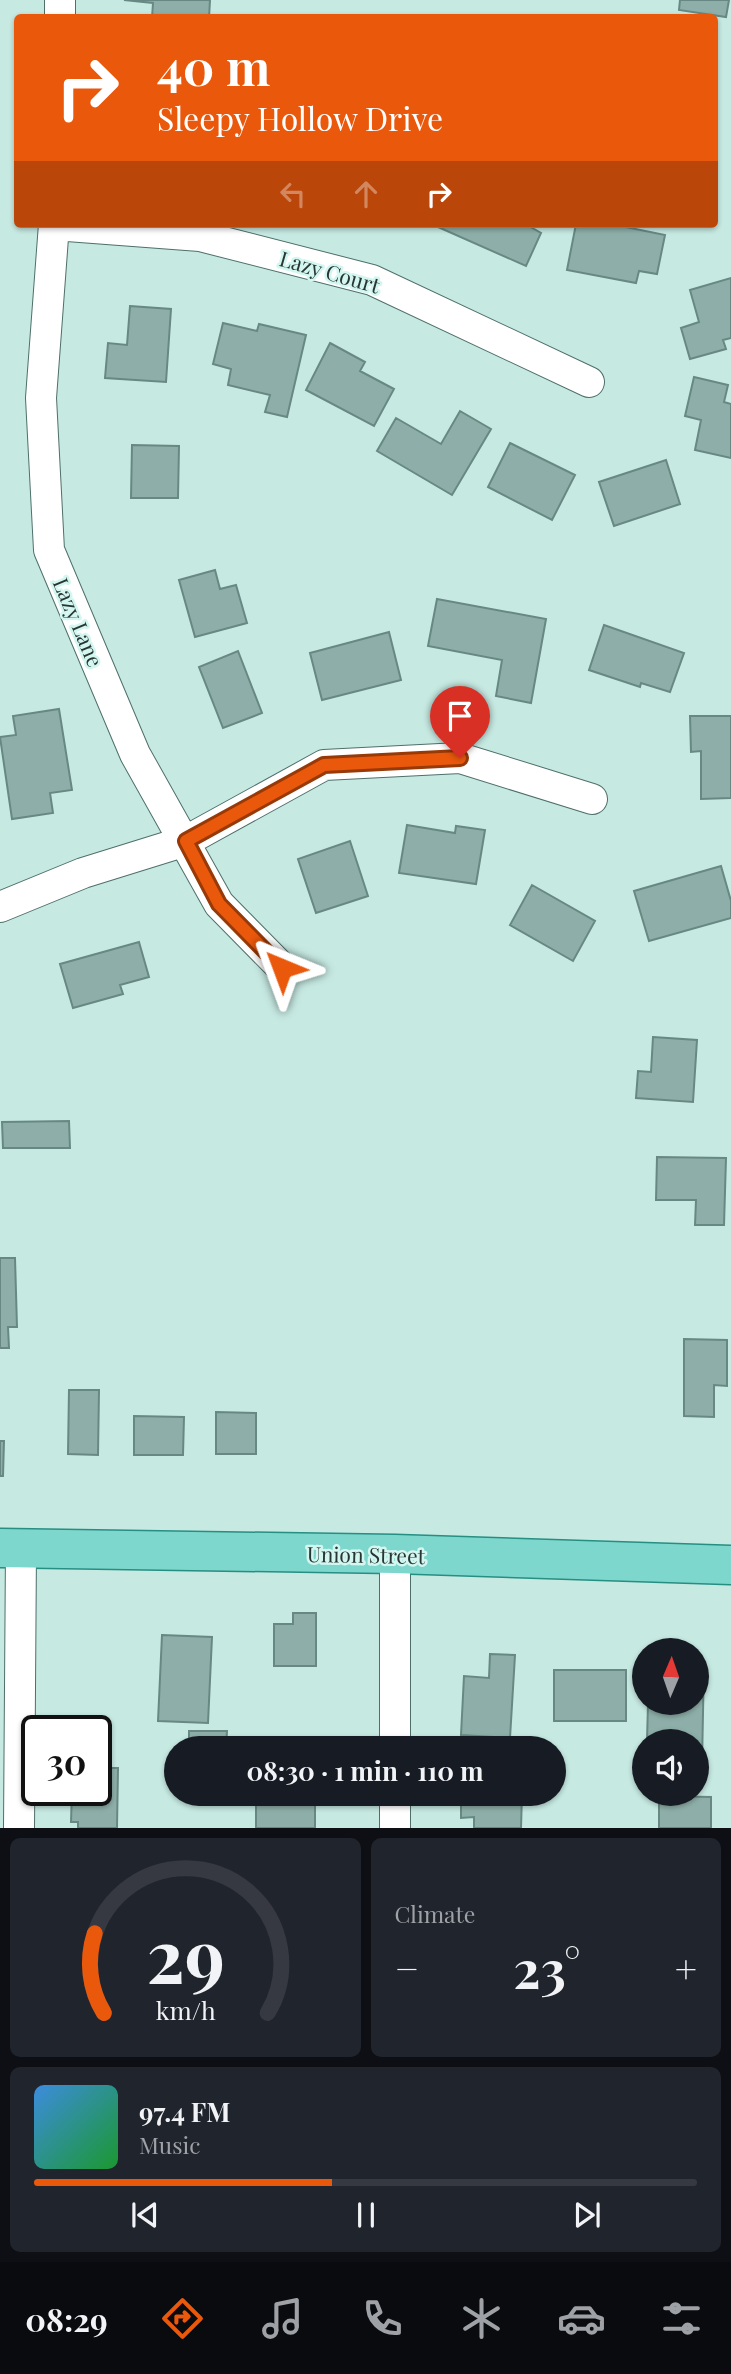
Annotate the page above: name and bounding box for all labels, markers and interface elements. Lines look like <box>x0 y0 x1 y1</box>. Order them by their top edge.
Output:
text: 40 m <box>157 33 270 98</box>
icon: right <box>42 42 133 133</box>
text: Sleepy Hollow Drive <box>157 96 443 139</box>
icon: left <box>274 175 312 213</box>
icon: ahead <box>347 175 385 213</box>
icon: right <box>420 175 458 213</box>
street label: Lazy Court <box>277 243 384 299</box>
street label: Lazy Lane <box>48 573 110 671</box>
pin <box>430 686 490 758</box>
icon: arrive <box>441 697 479 735</box>
position arrow <box>245 931 319 1005</box>
street label: Union Street <box>307 1539 426 1569</box>
north arrow <box>632 1638 709 1715</box>
map controls <box>632 1638 709 1806</box>
speed limit sign: 30 <box>21 1715 112 1806</box>
button: sound <box>632 1729 709 1806</box>
text: 08:30 · 1 min · 110 m <box>246 1753 484 1788</box>
text: Climate <box>395 1898 475 1929</box>
text: 29 <box>146 1905 224 2002</box>
text: 23° <box>513 1933 580 2002</box>
text: − <box>395 1942 419 1993</box>
text: + <box>675 1942 697 1993</box>
text: km/h <box>155 1993 216 2026</box>
text: 97.4 FM <box>139 2094 230 2129</box>
text: Music <box>139 2129 200 2160</box>
icon: previous <box>126 2196 164 2234</box>
icon: pause <box>347 2196 385 2234</box>
icon: next <box>568 2196 606 2234</box>
icon: directions <box>158 2294 207 2343</box>
icon: music <box>258 2294 307 2343</box>
icon: phone <box>358 2294 407 2343</box>
icon: climate <box>457 2294 506 2343</box>
icon: car <box>557 2294 606 2343</box>
icon: filters <box>657 2294 706 2343</box>
text: 08:29 <box>25 2297 108 2340</box>

